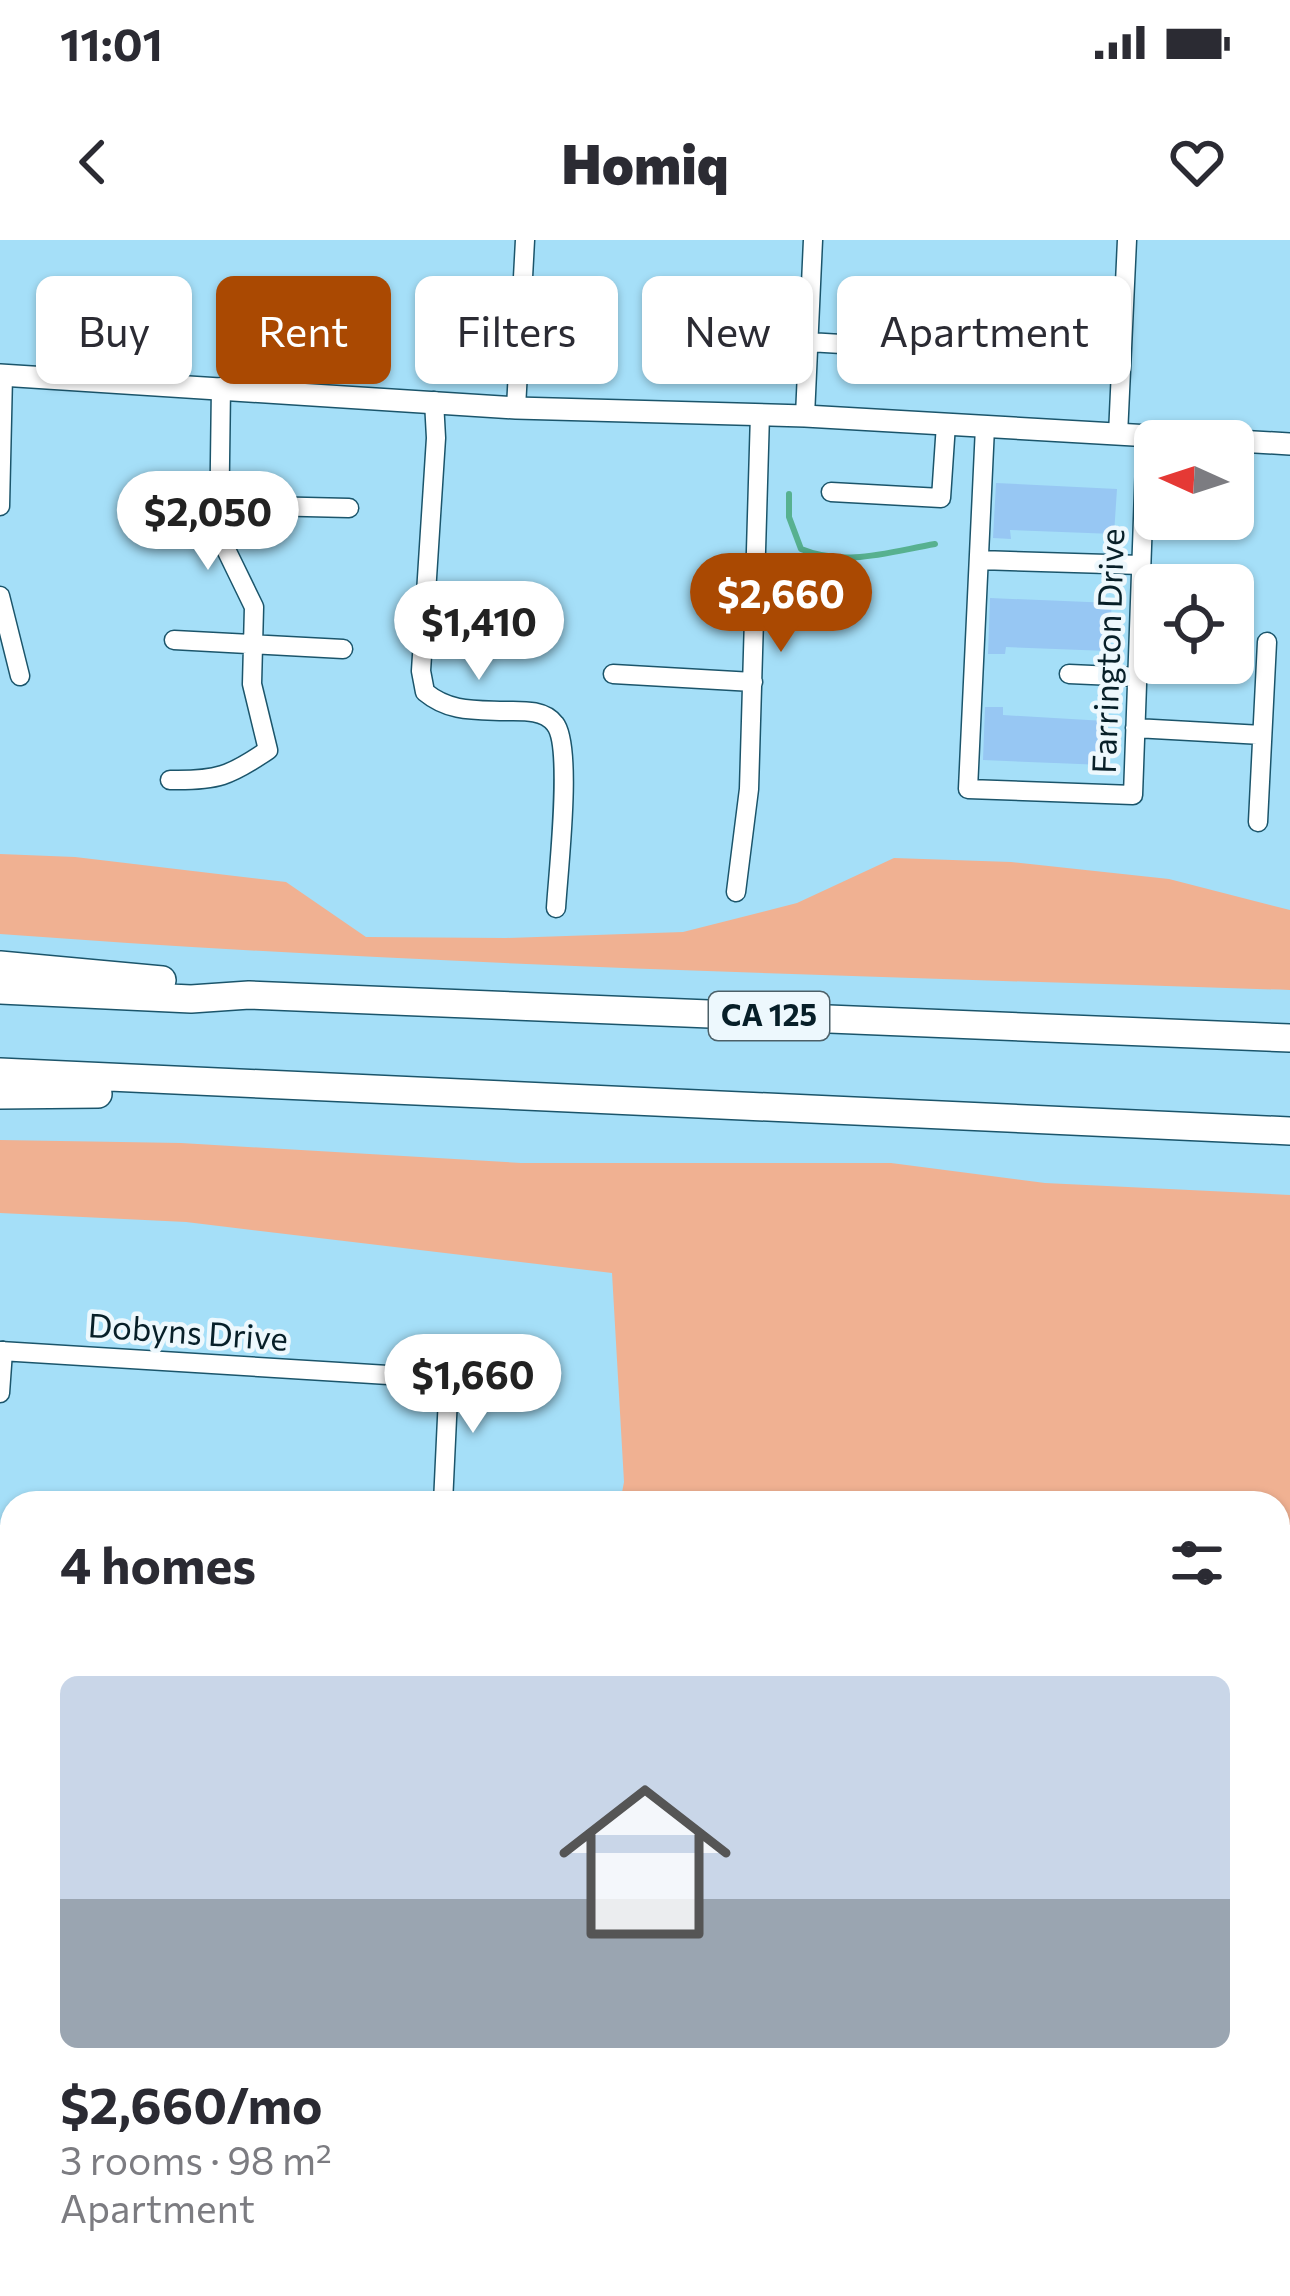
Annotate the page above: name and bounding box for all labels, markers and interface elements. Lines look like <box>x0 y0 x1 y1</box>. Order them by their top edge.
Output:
text: 11:01 <box>60 15 163 70</box>
icon: back <box>60 129 126 195</box>
text: Homiq <box>561 129 729 195</box>
icon: heart <box>1164 129 1230 195</box>
chip: Buy <box>36 276 192 384</box>
chip: Rent <box>216 276 391 384</box>
chip: Filters <box>415 276 618 384</box>
chip: New <box>642 276 813 384</box>
chip: Apartment <box>837 276 1131 384</box>
north arrow <box>1134 420 1254 540</box>
map controls <box>1134 420 1254 684</box>
pin: $2,050 <box>110 471 306 573</box>
text: $2,050 <box>144 486 272 534</box>
street label: Farrington Drive <box>1082 528 1131 774</box>
pin: $2,660 <box>683 553 879 655</box>
button: locate <box>1134 564 1254 684</box>
text: $2,660 <box>717 568 845 616</box>
pin: $1,410 <box>381 581 577 683</box>
text: $1,410 <box>421 596 537 644</box>
road number: CA 125 <box>709 992 829 1040</box>
street label: Dobyns Drive <box>87 1303 289 1358</box>
pin: $1,660 <box>375 1334 571 1436</box>
text: $1,660 <box>411 1349 535 1397</box>
icon: filters <box>1164 1530 1230 1596</box>
text: 4 homes <box>60 1532 256 1595</box>
icon: home <box>537 1754 753 1970</box>
text: $2,660/mo <box>60 2072 323 2135</box>
text: 3 rooms · 98 m² <box>60 2135 332 2183</box>
text: Apartment <box>60 2183 255 2231</box>

